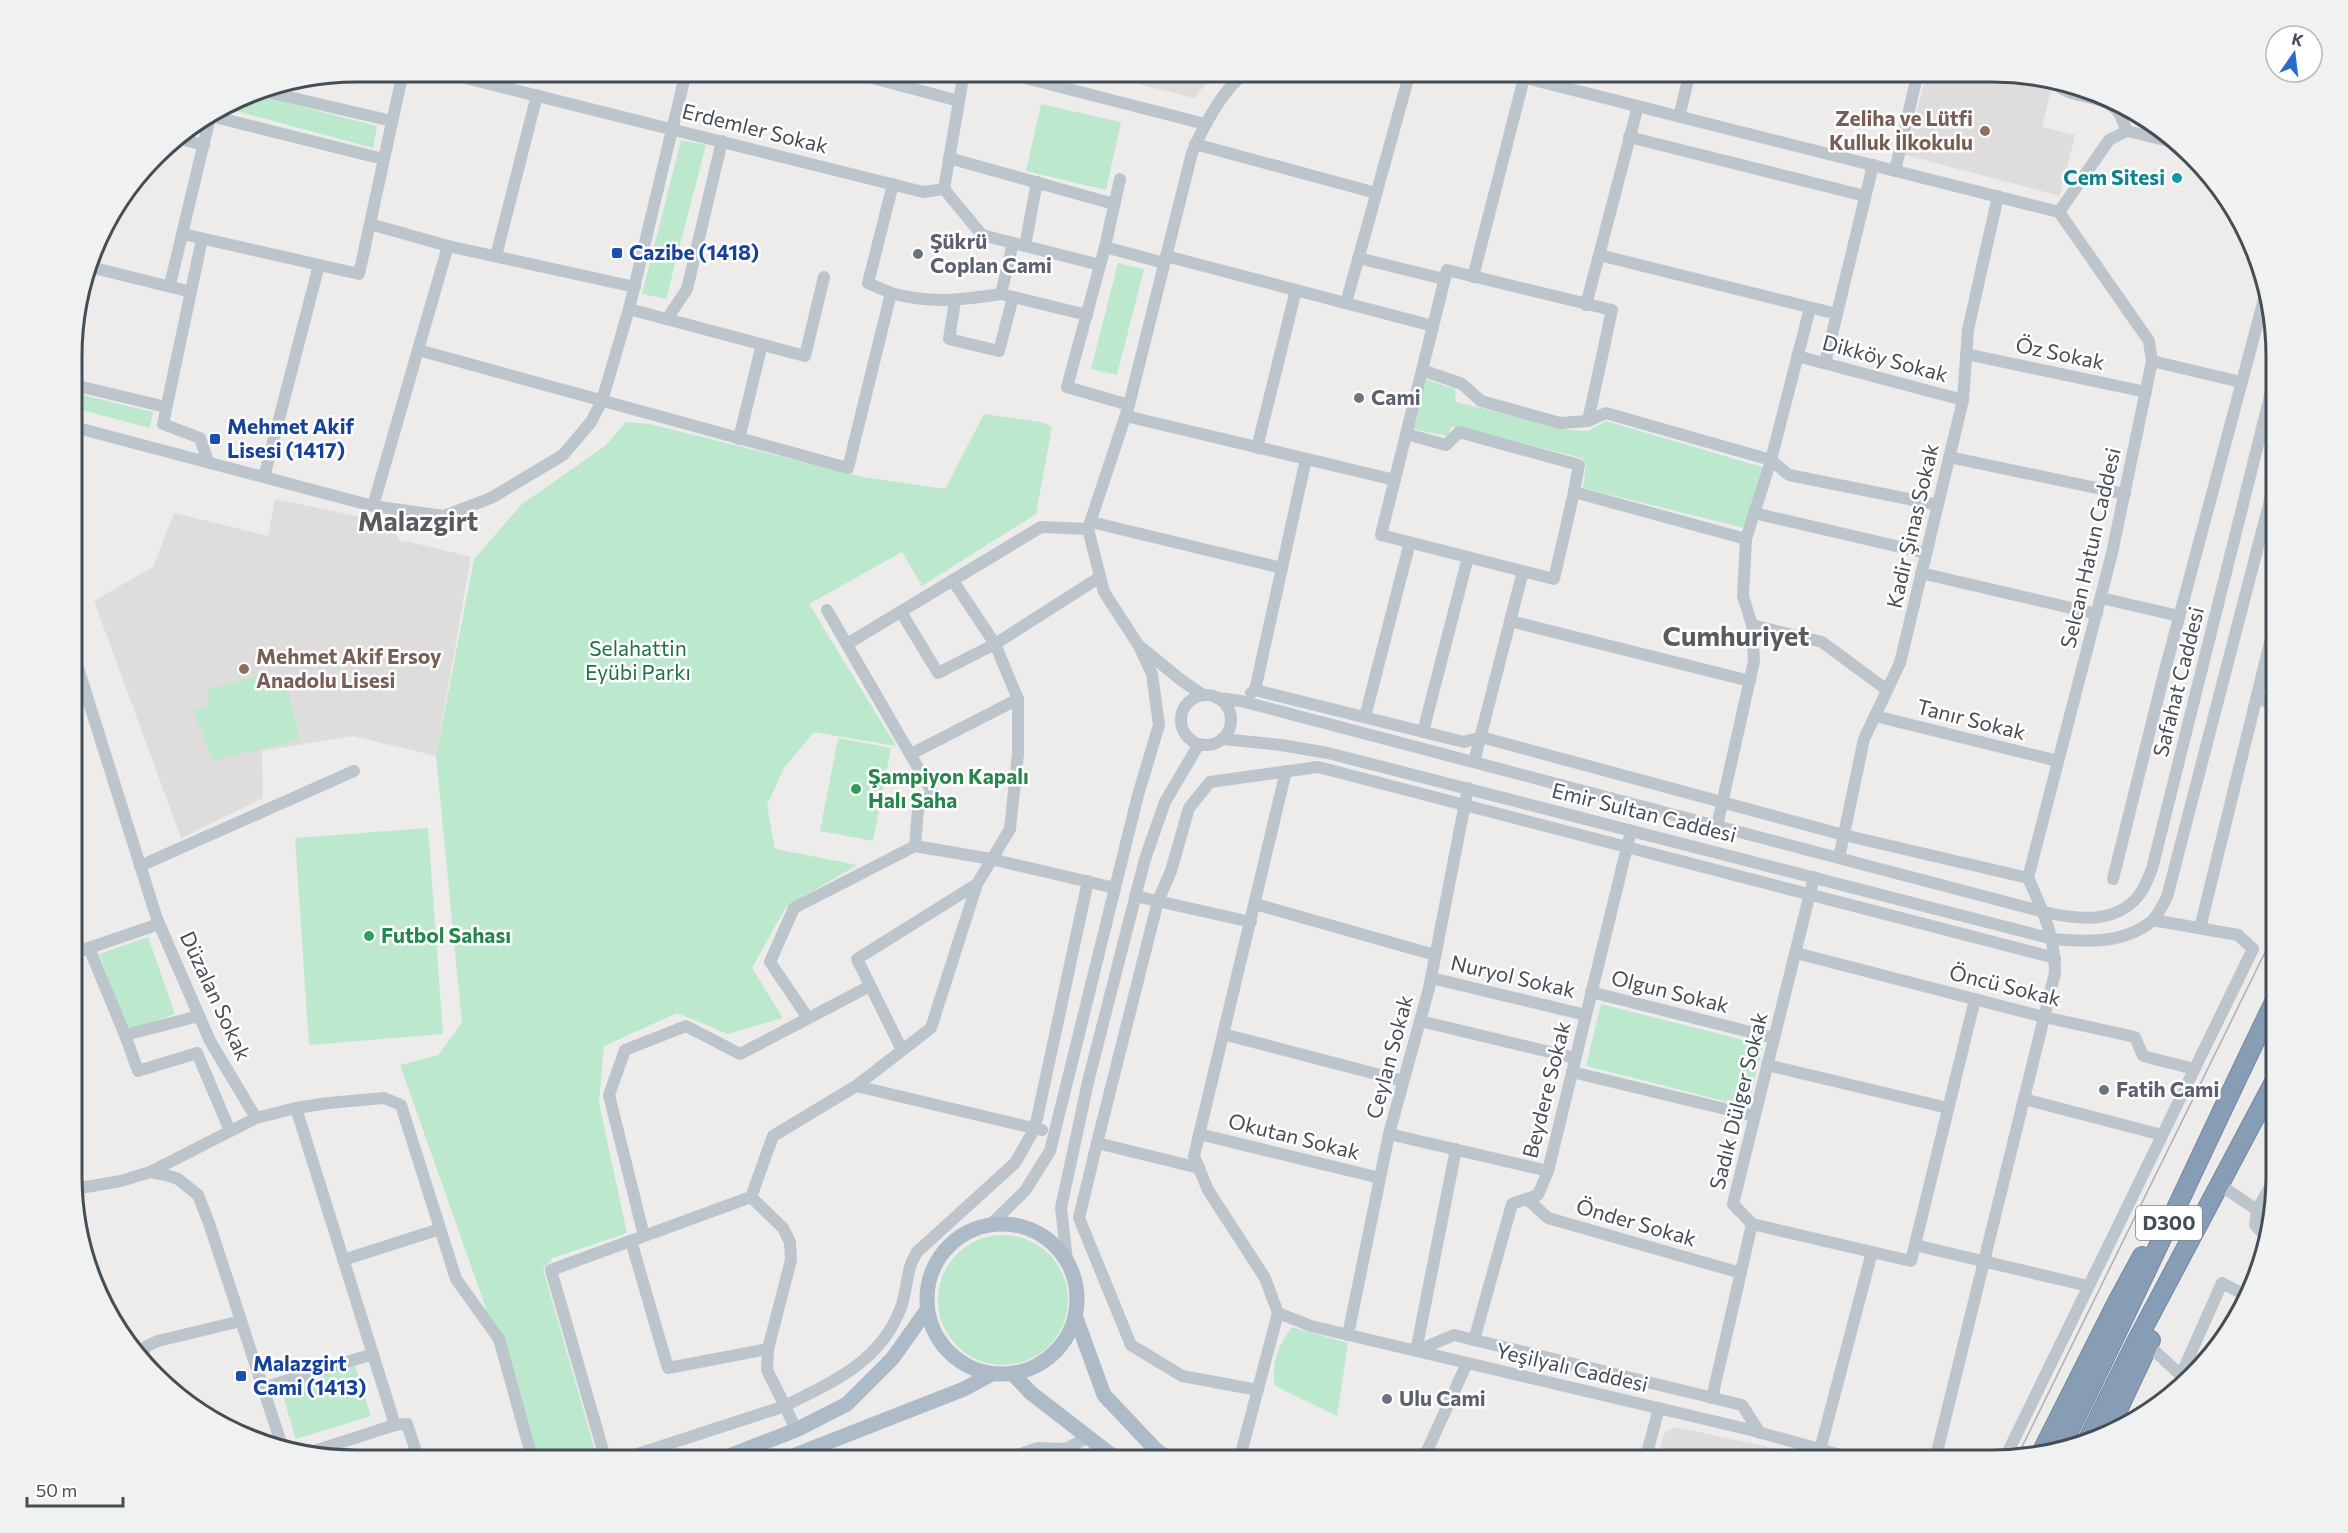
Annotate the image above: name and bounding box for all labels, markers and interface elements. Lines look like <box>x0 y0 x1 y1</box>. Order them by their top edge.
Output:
north arrow <box>2264 24 2324 84</box>
text: K <box>2290 28 2305 50</box>
street label: Erdemler Sokak <box>680 97 831 158</box>
place label: Zeliha ve Lütfi Kulluk İlkokulu <box>1829 105 1973 154</box>
marker: Zeliha ve Lütfi Kulluk İlkokulu <box>1978 124 1992 138</box>
place label: Cem Sitesi <box>2063 164 2165 189</box>
marker: Cem Sitesi <box>2170 171 2184 185</box>
place label: Şükrü Coplan Cami <box>930 228 1052 277</box>
place label: Cazibe (1418) <box>629 239 759 264</box>
marker: Cazibe (1418) <box>610 246 624 260</box>
marker: Şükrü Coplan Cami <box>911 247 925 261</box>
street label: Dikköy Sokak <box>1820 329 1951 386</box>
street label: Öz Sokak <box>2014 331 2107 374</box>
place label: Cami <box>1371 384 1421 409</box>
marker: Cami <box>1352 391 1366 405</box>
place label: Mehmet Akif Lisesi (1417) <box>227 413 354 462</box>
marker: Mehmet Akif Lisesi (1417) <box>208 432 222 446</box>
street label: Kadir Şinas Sokak <box>1880 441 1943 610</box>
street label: Selcan Hatun Caddesi <box>2054 445 2125 650</box>
district label: Malazgirt <box>358 504 478 537</box>
street label: Safahat Caddesi <box>2147 604 2208 759</box>
district label: Cumhuriyet <box>1663 619 1809 652</box>
park label: Selahattin Eyübi Parkı <box>585 635 691 684</box>
place label: Mehmet Akif Ersoy Anadolu Lisesi <box>256 643 442 692</box>
marker: Mehmet Akif Ersoy Anadolu Lisesi <box>237 662 251 676</box>
street label: Tanır Sokak <box>1914 693 2028 744</box>
place label: Şampiyon Kapalı Halı Saha <box>868 763 1029 812</box>
street label: Emir Sultan Caddesi <box>1550 777 1739 847</box>
marker: Şampiyon Kapalı Halı Saha <box>849 782 863 796</box>
place label: Futbol Sahası <box>381 922 511 947</box>
street label: Düzalan Sokak <box>176 927 257 1064</box>
marker: Futbol Sahası <box>362 929 376 943</box>
street label: Nuryol Sokak <box>1449 949 1578 1002</box>
street label: Öncü Sokak <box>1947 959 2064 1010</box>
street label: Olgun Sokak <box>1609 964 1732 1017</box>
street label: Ceylan Sokak <box>1360 992 1417 1121</box>
street label: Sadık Dülger Sokak <box>1703 1009 1772 1192</box>
street label: Beydere Sokak <box>1516 1019 1575 1161</box>
place label: Fatih Cami <box>2116 1076 2219 1101</box>
marker: Fatih Cami <box>2097 1083 2111 1097</box>
street label: Okutan Sokak <box>1226 1107 1363 1164</box>
street label: Önder Sokak <box>1574 1193 1699 1251</box>
road number: D300 <box>2136 1206 2202 1240</box>
street label: Yeşilyalı Caddesi <box>1494 1337 1651 1396</box>
place label: Malazgirt Cami (1413) <box>253 1350 366 1399</box>
marker: Malazgirt Cami (1413) <box>234 1369 248 1383</box>
place label: Ulu Cami <box>1399 1385 1486 1410</box>
marker: Ulu Cami <box>1380 1392 1394 1406</box>
scale bar <box>27 1470 123 1508</box>
text: 50 m <box>36 1479 77 1501</box>

